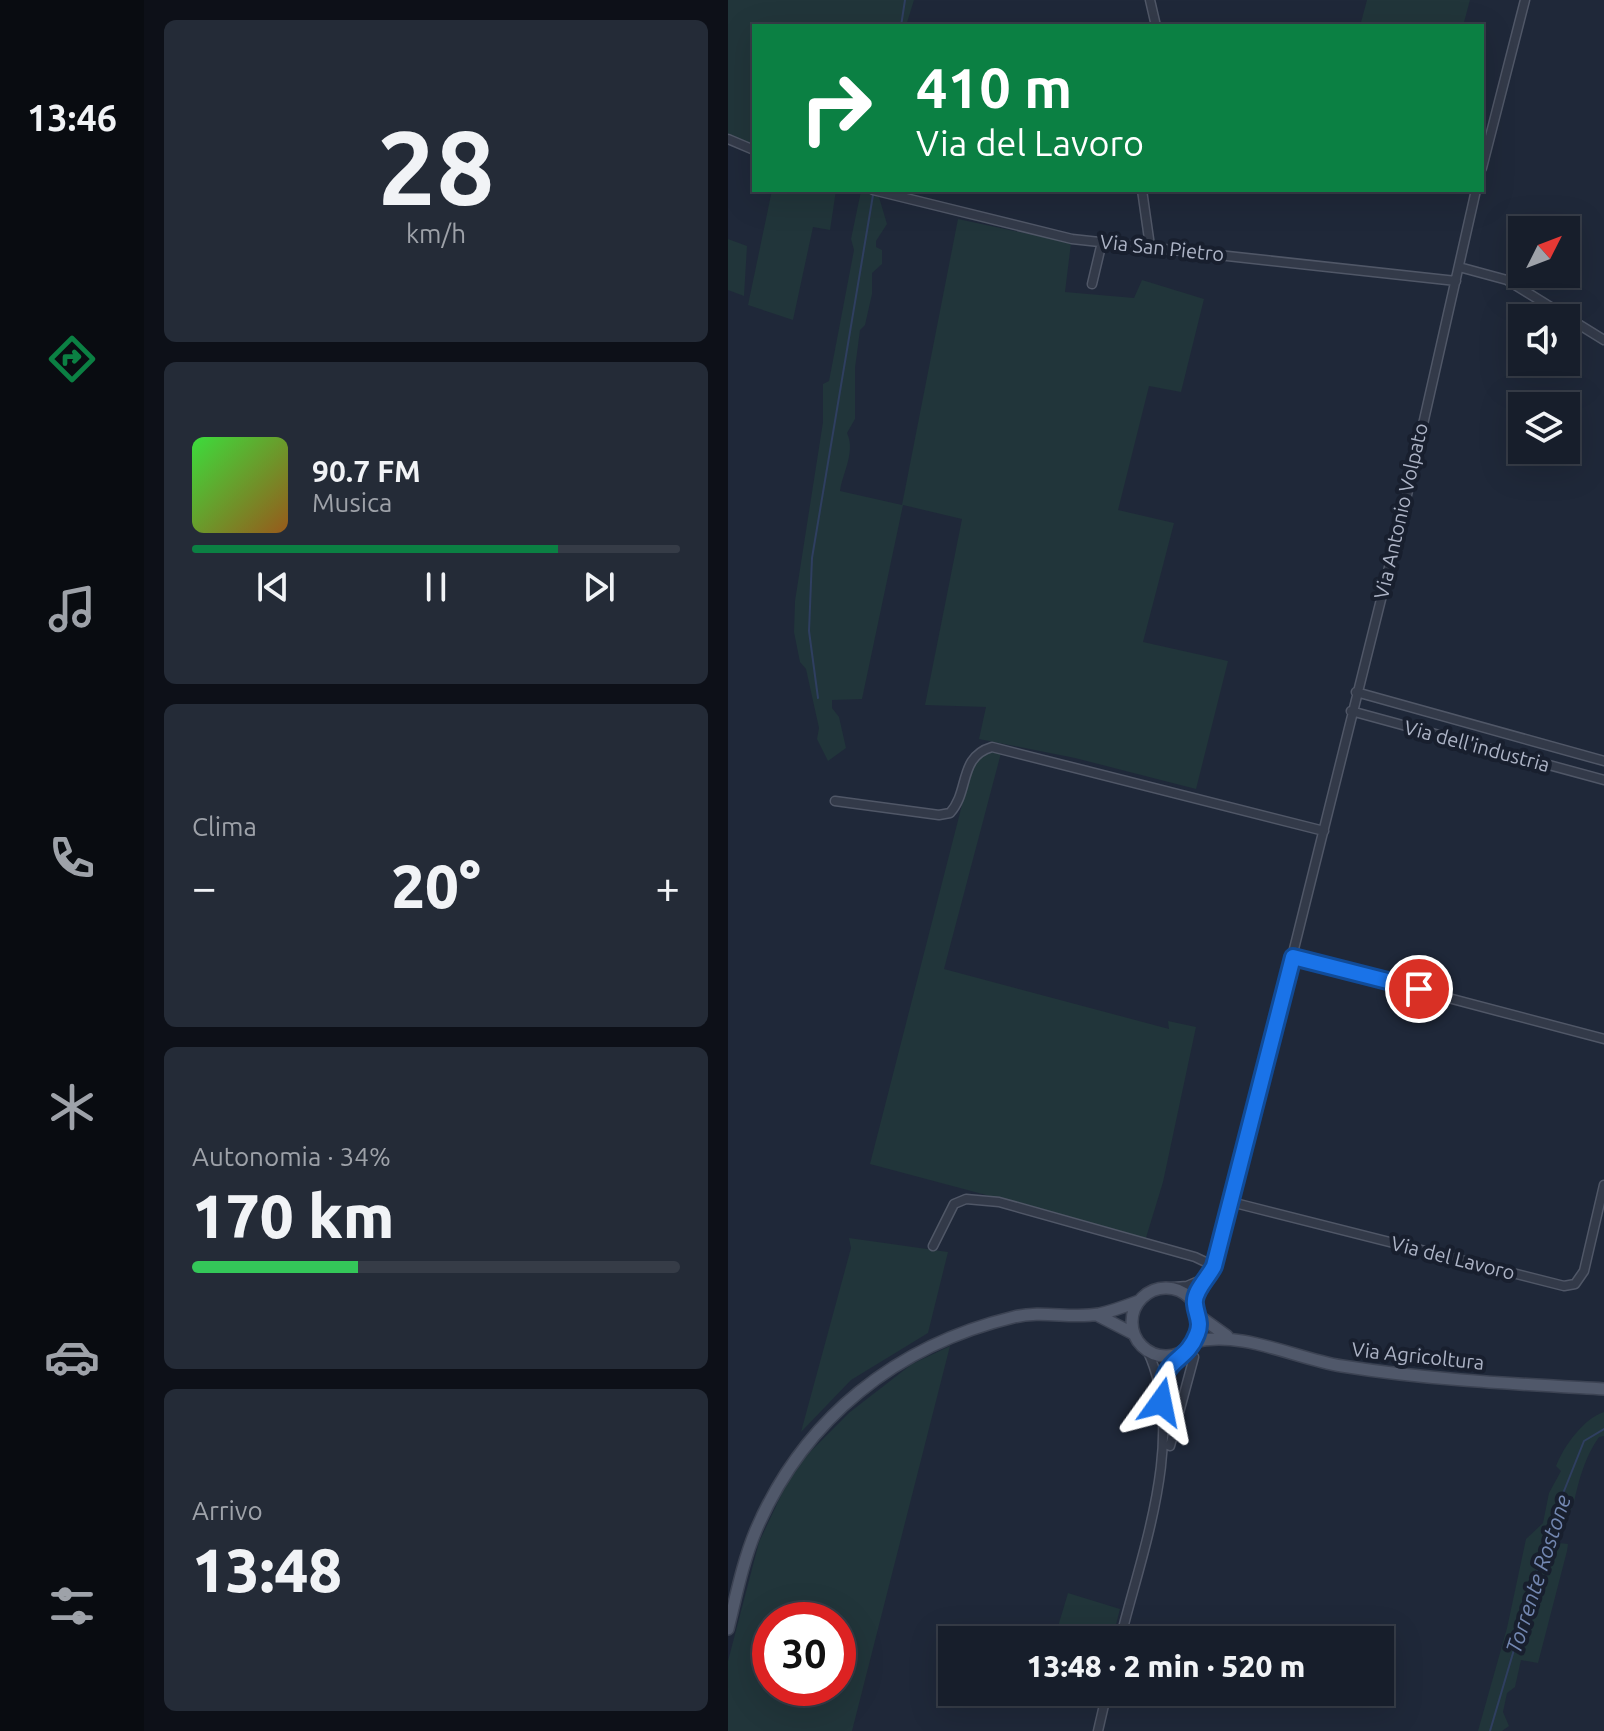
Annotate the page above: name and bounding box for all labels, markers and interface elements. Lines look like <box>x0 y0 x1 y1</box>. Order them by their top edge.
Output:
icon: right <box>784 56 888 160</box>
text: 410 m <box>916 56 1072 119</box>
text: 13:46 <box>27 97 117 138</box>
text: 28 <box>377 108 495 225</box>
text: Via del Lavoro <box>916 122 1144 163</box>
north arrow <box>1508 216 1580 288</box>
map controls <box>1508 216 1580 464</box>
text: km/h <box>406 219 466 248</box>
street label: Via San Pietro <box>1099 230 1225 265</box>
button: sound <box>1508 304 1580 376</box>
icon: directions <box>44 331 100 387</box>
button: layers <box>1508 392 1580 464</box>
street label: Via Antonio Volpato <box>1369 421 1432 601</box>
text: 90.7 FM <box>312 454 421 488</box>
text: Musica <box>312 488 392 517</box>
icon: previous <box>251 565 295 609</box>
icon: pause <box>414 565 458 609</box>
icon: next <box>577 565 621 609</box>
icon: music <box>44 581 100 637</box>
street label: Via dell'industria <box>1402 715 1552 776</box>
text: Clima <box>192 812 257 841</box>
icon: phone <box>44 830 100 886</box>
text: 20° <box>391 852 481 919</box>
text: − <box>192 862 217 911</box>
text: + <box>655 862 680 911</box>
pin <box>1385 955 1453 1023</box>
icon: arrive <box>1397 967 1441 1011</box>
icon: climate <box>44 1079 100 1135</box>
text: Autonomia · 34% <box>192 1142 391 1171</box>
text: 170 km <box>192 1182 394 1249</box>
street label: Via del Lavoro <box>1389 1231 1517 1284</box>
icon: car <box>44 1329 100 1385</box>
street label: Via Agricoltura <box>1351 1337 1486 1374</box>
position arrow <box>1119 1360 1203 1444</box>
water label: Torrente Rostone <box>1500 1491 1575 1656</box>
text: Arrivo <box>192 1496 263 1525</box>
text: 13:48 <box>192 1536 342 1603</box>
icon: filters <box>44 1578 100 1634</box>
speed limit sign: 30 <box>752 1602 856 1706</box>
text: 13:48 · 2 min · 520 m <box>1027 1649 1305 1683</box>

